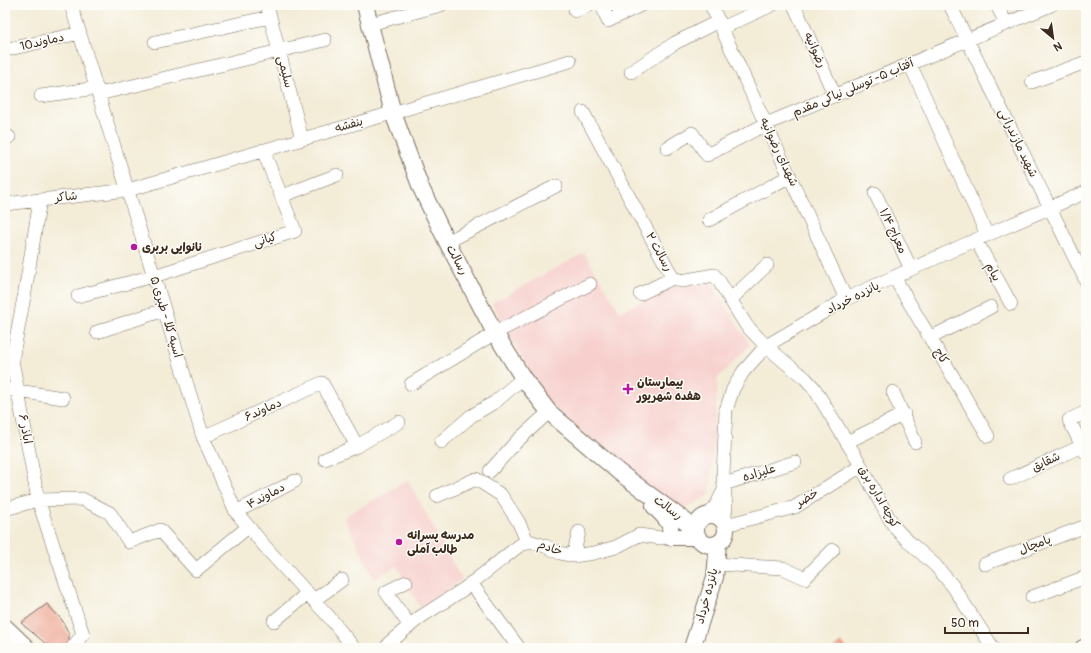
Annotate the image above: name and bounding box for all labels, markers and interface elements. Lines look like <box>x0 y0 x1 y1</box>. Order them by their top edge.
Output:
north arrow <box>1033 18 1073 58</box>
street label: دماوند10 <box>18 30 66 54</box>
street label: رضوانیه <box>801 30 829 70</box>
text: N <box>1051 39 1064 54</box>
street label: سلیمی <box>274 54 296 90</box>
street label: آفتاب ۵- توسلی نیاکی مقدم <box>790 55 917 121</box>
street label: شهید مازندرانی <box>995 106 1041 180</box>
street label: بنفشه <box>333 114 365 136</box>
street label: شهدای رضوانیه <box>757 115 801 189</box>
street label: شاکر <box>53 188 78 206</box>
street label: معراج ۱/۴ <box>875 206 910 257</box>
street label: کیانی <box>251 229 279 251</box>
street label: رسالت ۲ <box>642 230 676 274</box>
place label: نانوایی بربری <box>142 240 203 255</box>
marker: نانوایی بربری <box>129 242 139 252</box>
street label: رسالت <box>443 242 471 278</box>
street label: پیام <box>981 260 1004 284</box>
street label: اسپه کلا - طبری ۵ <box>147 275 185 359</box>
street label: پانزده خرداد <box>824 278 882 318</box>
street label: کاج <box>930 345 951 367</box>
place label: بیمارستان هفده شهریور <box>636 375 701 404</box>
marker: بیمارستان هفده شهریور <box>622 383 634 395</box>
street label: دماوند۶ <box>242 395 284 425</box>
street label: اباذر ۶ <box>15 413 35 445</box>
street label: شقایق <box>1029 449 1063 475</box>
street label: علیزاده <box>741 461 777 485</box>
street label: کوچه اداره برق <box>855 463 903 531</box>
street label: دماوند۴ <box>244 480 288 512</box>
street label: خضر <box>792 485 821 511</box>
street label: رسالت <box>651 492 685 524</box>
place label: مدرسه پسرانه طالب آملی <box>407 528 474 557</box>
street label: پامچال <box>1017 532 1053 558</box>
marker: مدرسه پسرانه طالب آملی <box>394 537 404 547</box>
street label: خادم <box>535 537 564 560</box>
street label: پانزده خرداد <box>692 566 722 626</box>
scale bar <box>945 609 1028 635</box>
text: 50 m <box>951 616 979 631</box>

